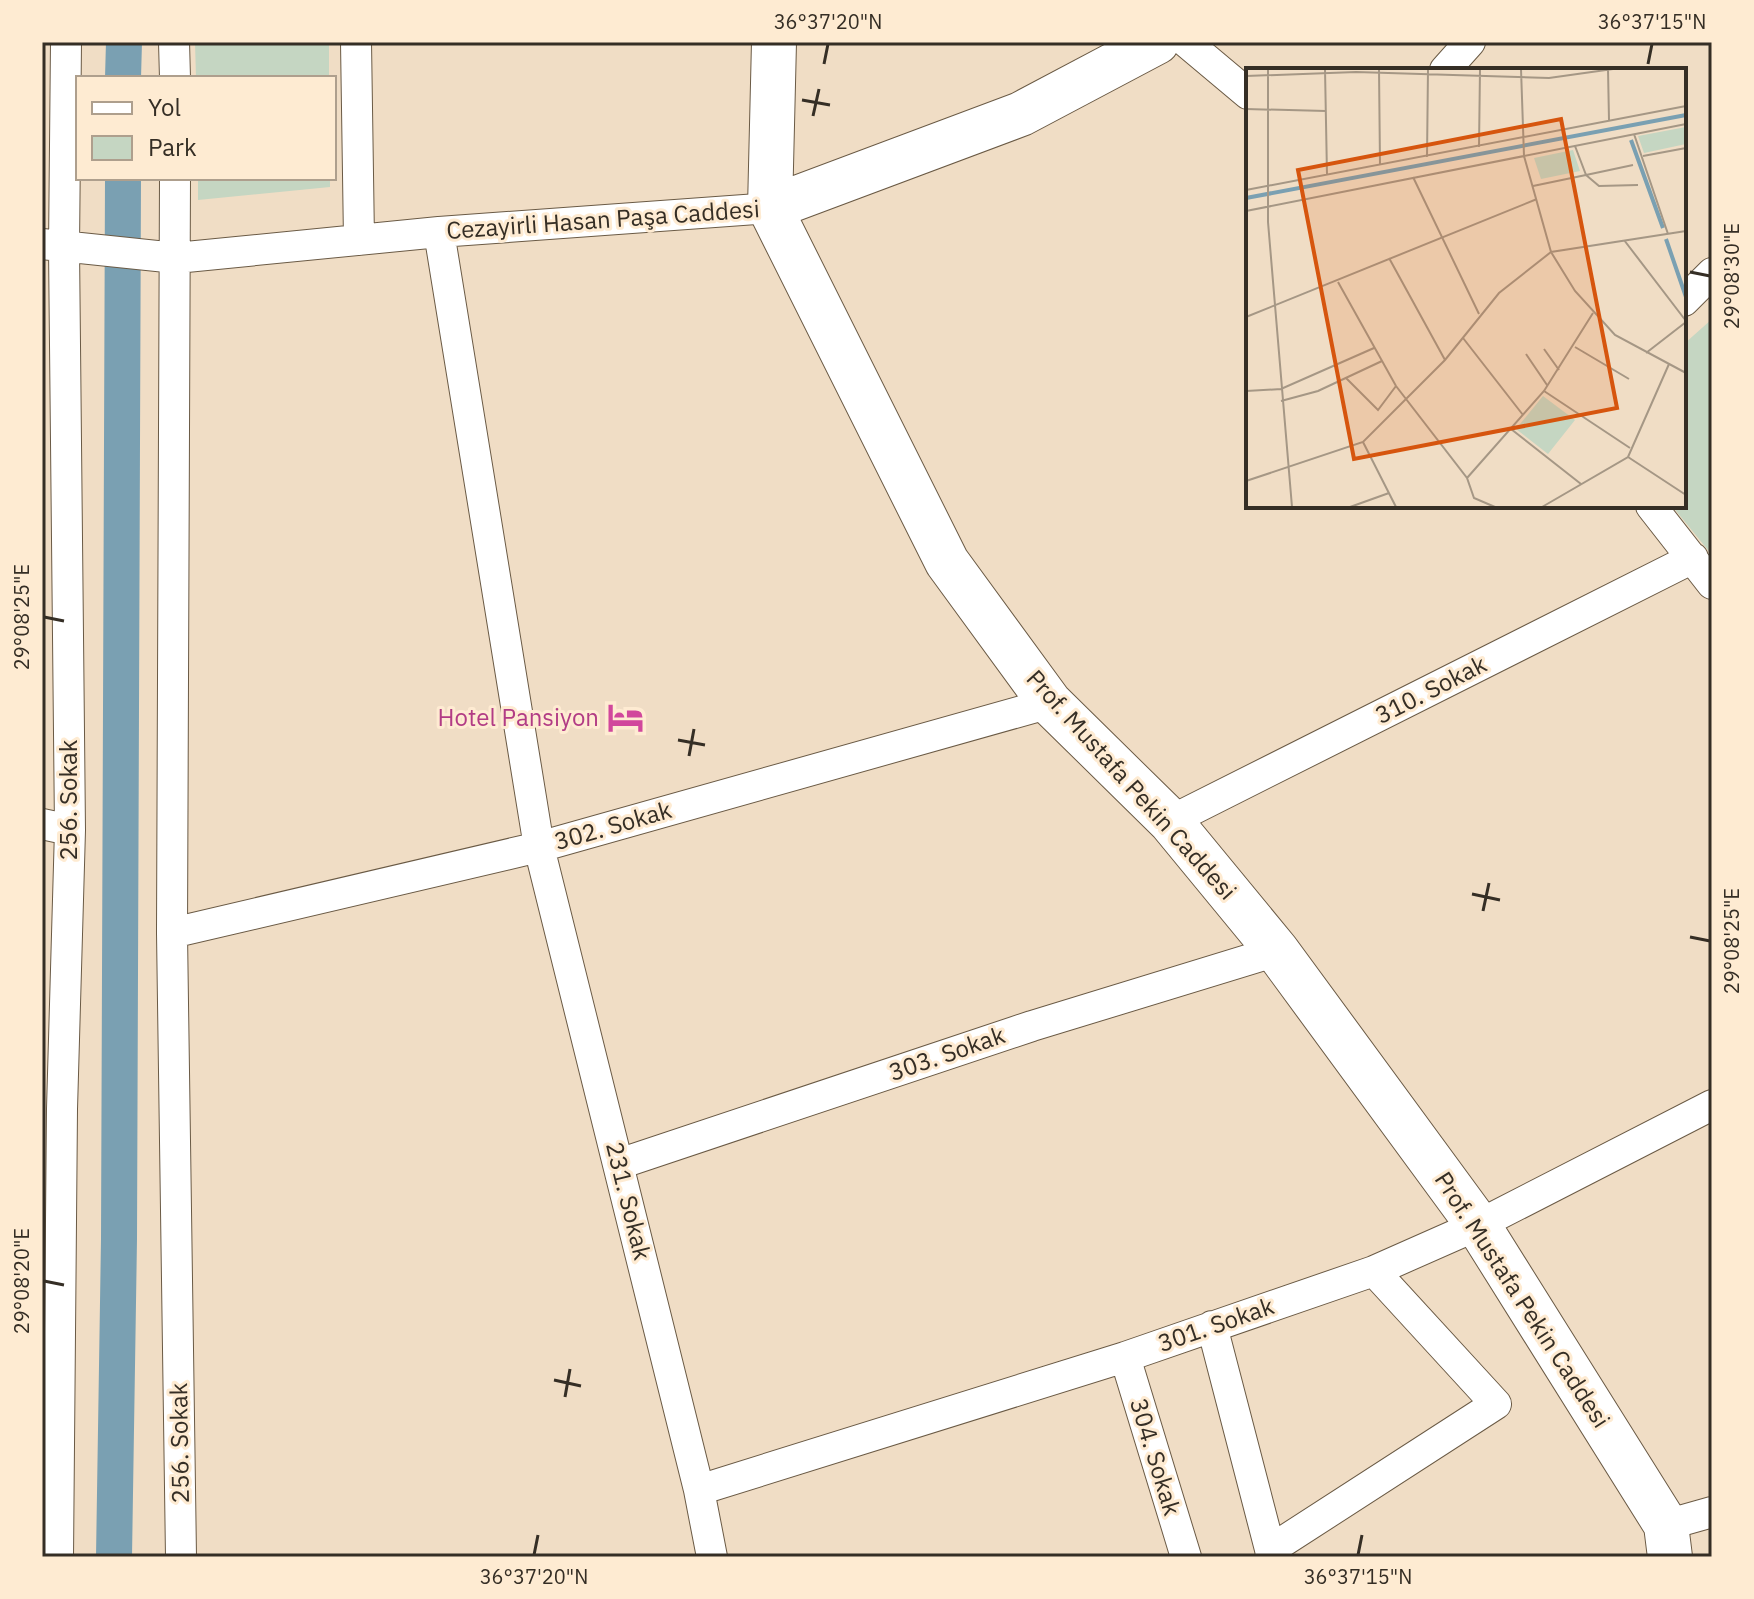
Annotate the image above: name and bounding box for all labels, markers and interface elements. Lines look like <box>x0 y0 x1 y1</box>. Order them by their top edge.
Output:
text: 36°37'20"N <box>774 8 882 35</box>
text: 36°37'15"N <box>1598 8 1706 35</box>
inset map <box>1246 68 1686 508</box>
legend <box>76 76 336 180</box>
text: Yol <box>148 91 181 123</box>
text: Park <box>148 131 197 163</box>
street label: Cezayirli Hasan Paşa Caddesi <box>445 192 761 246</box>
text: 29°08'30"E <box>1718 223 1745 329</box>
text: 29°08'25"E <box>8 564 35 670</box>
street label: 310. Sokak <box>1369 647 1492 731</box>
street label: Prof. Mustafa Pekin Caddesi <box>1020 662 1244 906</box>
hotel icon: Hotel Pansiyon <box>606 699 644 737</box>
place label: Hotel Pansiyon <box>438 701 599 733</box>
street label: 256. Sokak <box>52 739 84 860</box>
street label: 302. Sokak <box>550 793 676 857</box>
text: 29°08'25"E <box>1718 888 1745 994</box>
street label: 303. Sokak <box>884 1018 1009 1088</box>
street label: 231. Sokak <box>599 1138 659 1264</box>
street label: Prof. Mustafa Pekin Caddesi <box>1428 1165 1618 1434</box>
text: 29°08'20"E <box>8 1228 35 1334</box>
street label: 301. Sokak <box>1153 1289 1278 1359</box>
street label: 256. Sokak <box>162 1382 196 1504</box>
street label: 304. Sokak <box>1123 1394 1189 1519</box>
text: 36°37'20"N <box>480 1563 588 1590</box>
text: 36°37'15"N <box>1304 1563 1412 1590</box>

